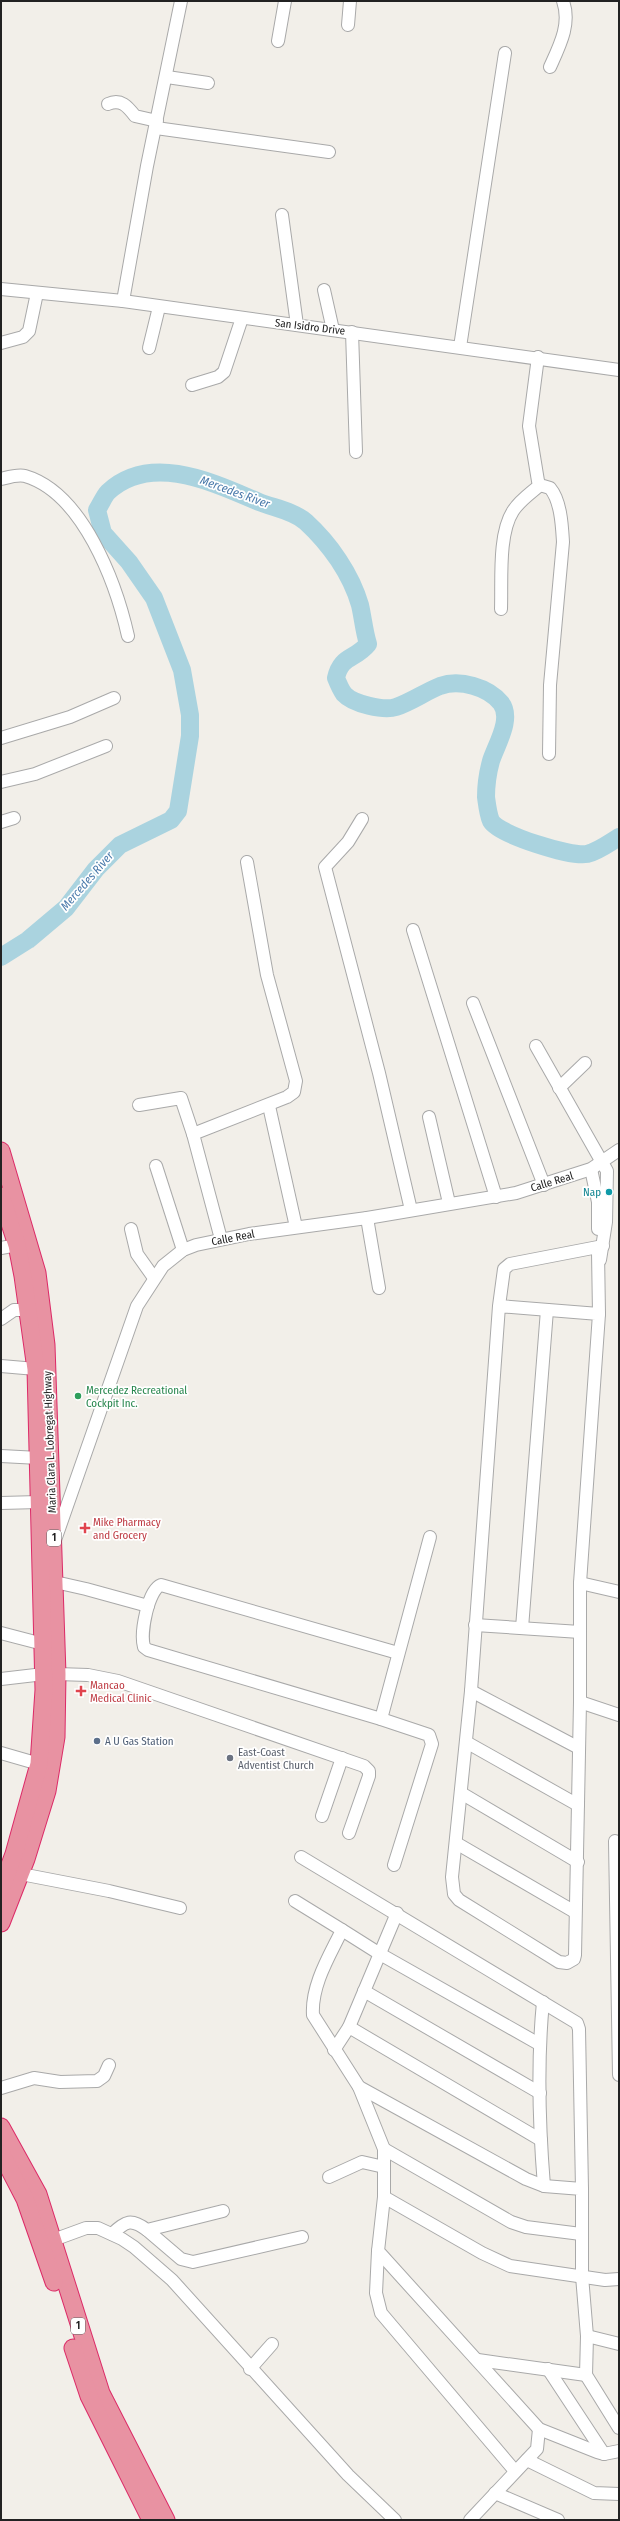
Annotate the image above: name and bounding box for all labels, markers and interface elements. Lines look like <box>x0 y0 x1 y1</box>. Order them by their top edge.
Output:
street label: San Isidro Drive <box>274 316 346 338</box>
water label: Mercedes River <box>198 473 273 511</box>
water label: Mercedes River <box>58 848 117 913</box>
street label: Calle Real <box>529 1169 575 1195</box>
place label: Nap <box>583 1186 601 1199</box>
marker: Nap <box>604 1187 614 1197</box>
street label: Calle Real <box>210 1227 256 1249</box>
street label: Maria Clara L. Lobregat Highway <box>41 1371 59 1513</box>
place label: Mercedez Recreational Cockpit Inc. <box>86 1384 187 1410</box>
marker: Mercedez Recreational Cockpit Inc. <box>73 1391 83 1401</box>
place label: Mike Pharmacy and Grocery <box>93 1516 161 1542</box>
marker: Mike Pharmacy and Grocery <box>80 1523 90 1533</box>
road number: 1 <box>47 1530 61 1546</box>
place label: Mancao Medical Clinic <box>90 1679 152 1705</box>
marker: Mancao Medical Clinic <box>75 1685 87 1697</box>
place label: A U Gas Station <box>105 1735 174 1748</box>
marker: A U Gas Station <box>92 1736 102 1746</box>
place label: East-Coast Adventist Church <box>238 1746 314 1772</box>
marker: East-Coast Adventist Church <box>225 1753 235 1763</box>
road number: 1 <box>71 2318 85 2334</box>

